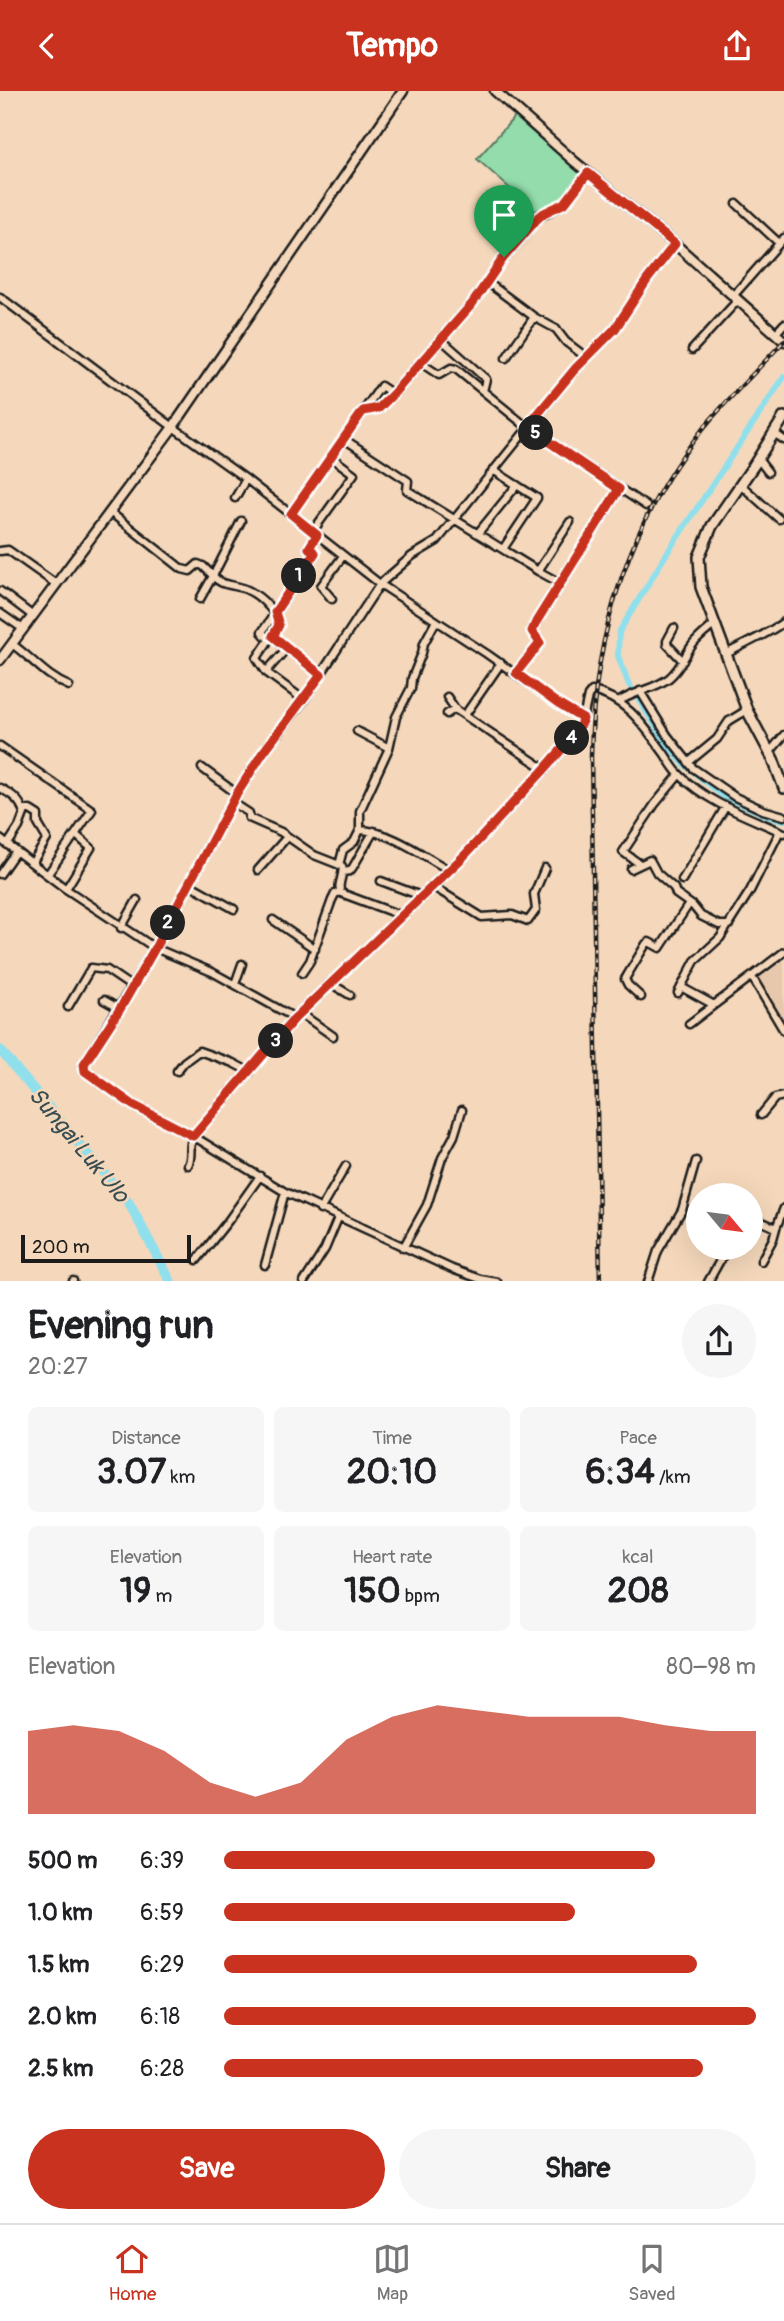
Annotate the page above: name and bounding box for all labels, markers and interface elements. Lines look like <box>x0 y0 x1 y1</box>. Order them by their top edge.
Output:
text: Tempo <box>346 26 438 66</box>
icon: back <box>28 27 66 65</box>
icon: share <box>718 27 756 65</box>
pin <box>474 185 534 257</box>
icon: arrive <box>485 196 523 234</box>
pin: 5 <box>518 415 554 451</box>
text: 5 <box>530 420 541 444</box>
pin: 1 <box>282 559 316 594</box>
text: 1 <box>295 563 302 587</box>
pin: 4 <box>554 721 590 755</box>
text: 4 <box>566 725 577 749</box>
pin: 2 <box>150 905 186 941</box>
text: 2 <box>162 910 173 934</box>
pin: 3 <box>258 1023 294 1059</box>
text: 3 <box>270 1028 281 1052</box>
water label: Sungai Luk Ulo <box>22 1081 137 1210</box>
north arrow <box>686 1183 763 1260</box>
map controls <box>686 1183 763 1260</box>
scale bar <box>21 1233 191 1264</box>
text: 200 m <box>32 1235 90 1259</box>
text: Evening run <box>28 1302 214 1350</box>
button: share <box>682 1304 756 1378</box>
text: 20:27 <box>28 1352 88 1381</box>
text: Distance <box>111 1426 181 1450</box>
text: Time <box>372 1426 412 1450</box>
text: Pace <box>619 1426 657 1450</box>
text: 3.07 <box>97 1450 166 1494</box>
text: 20:10 <box>347 1450 437 1494</box>
text: 6:34 <box>585 1450 655 1494</box>
text: km <box>166 1465 195 1489</box>
text: /km <box>655 1465 691 1489</box>
text: Elevation <box>110 1545 182 1569</box>
text: Heart rate <box>352 1545 432 1569</box>
text: kcal <box>623 1545 653 1569</box>
text: 19 <box>120 1569 151 1613</box>
text: 150 <box>344 1569 401 1613</box>
text: 208 <box>607 1569 669 1613</box>
text: m <box>151 1584 172 1608</box>
text: bpm <box>401 1584 440 1608</box>
text: Elevation <box>28 1652 116 1681</box>
text: 80–98 m <box>666 1652 756 1681</box>
text: 500 m <box>28 1846 97 1875</box>
text: 6:39 <box>140 1846 184 1875</box>
text: 1.0 km <box>28 1898 93 1927</box>
text: 6:59 <box>140 1898 184 1927</box>
text: 1.5 km <box>28 1950 90 1979</box>
text: 6:29 <box>140 1950 184 1979</box>
text: 2.0 km <box>28 2002 97 2031</box>
text: 6:18 <box>140 2002 180 2031</box>
text: 2.5 km <box>28 2054 93 2083</box>
text: 6:28 <box>140 2054 184 2083</box>
button: Save <box>28 2129 385 2209</box>
button: Share <box>399 2129 756 2209</box>
tab: Home <box>108 2240 156 2306</box>
tab: Map <box>373 2240 411 2306</box>
tab: Saved <box>628 2240 676 2306</box>

